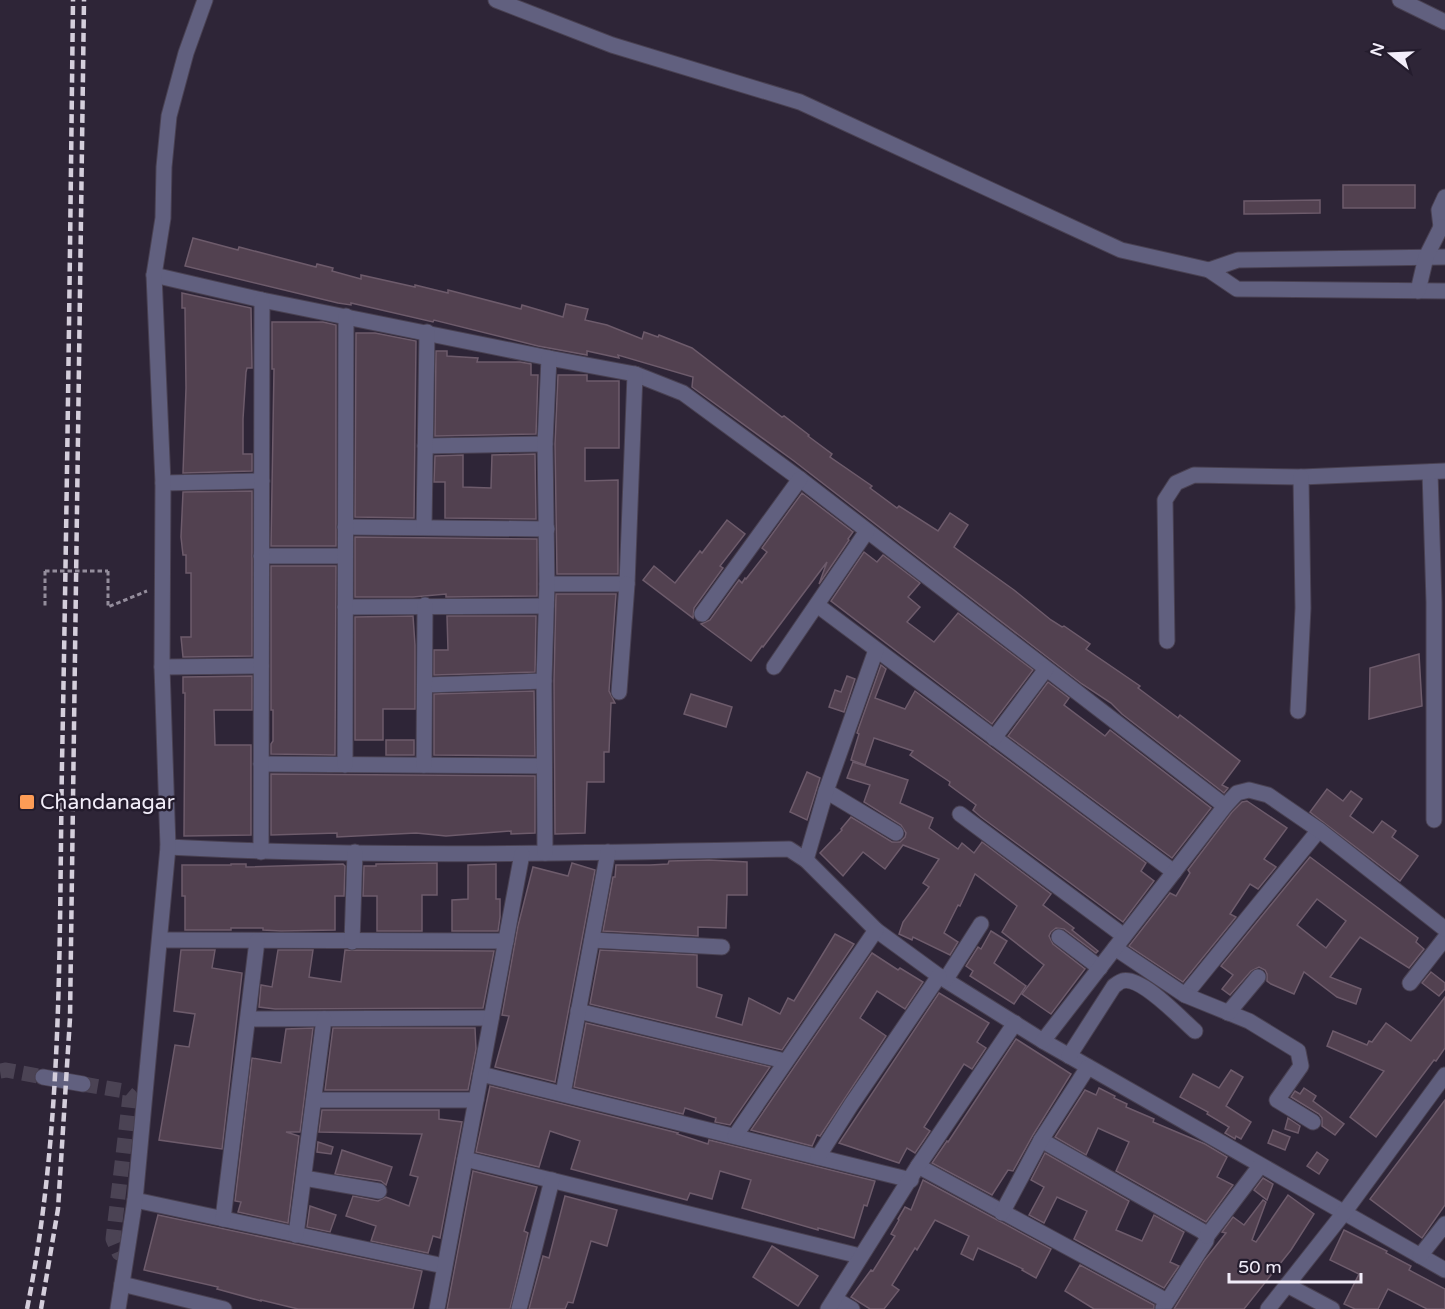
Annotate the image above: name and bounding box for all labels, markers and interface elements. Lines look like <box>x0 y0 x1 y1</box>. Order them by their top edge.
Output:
north arrow <box>1361 24 1421 84</box>
text: N <box>1366 40 1389 59</box>
place label: Chandanagar <box>40 790 175 815</box>
marker: Chandanagar <box>18 793 36 811</box>
scale bar <box>1229 1246 1361 1284</box>
text: 50 m <box>1238 1256 1282 1278</box>

